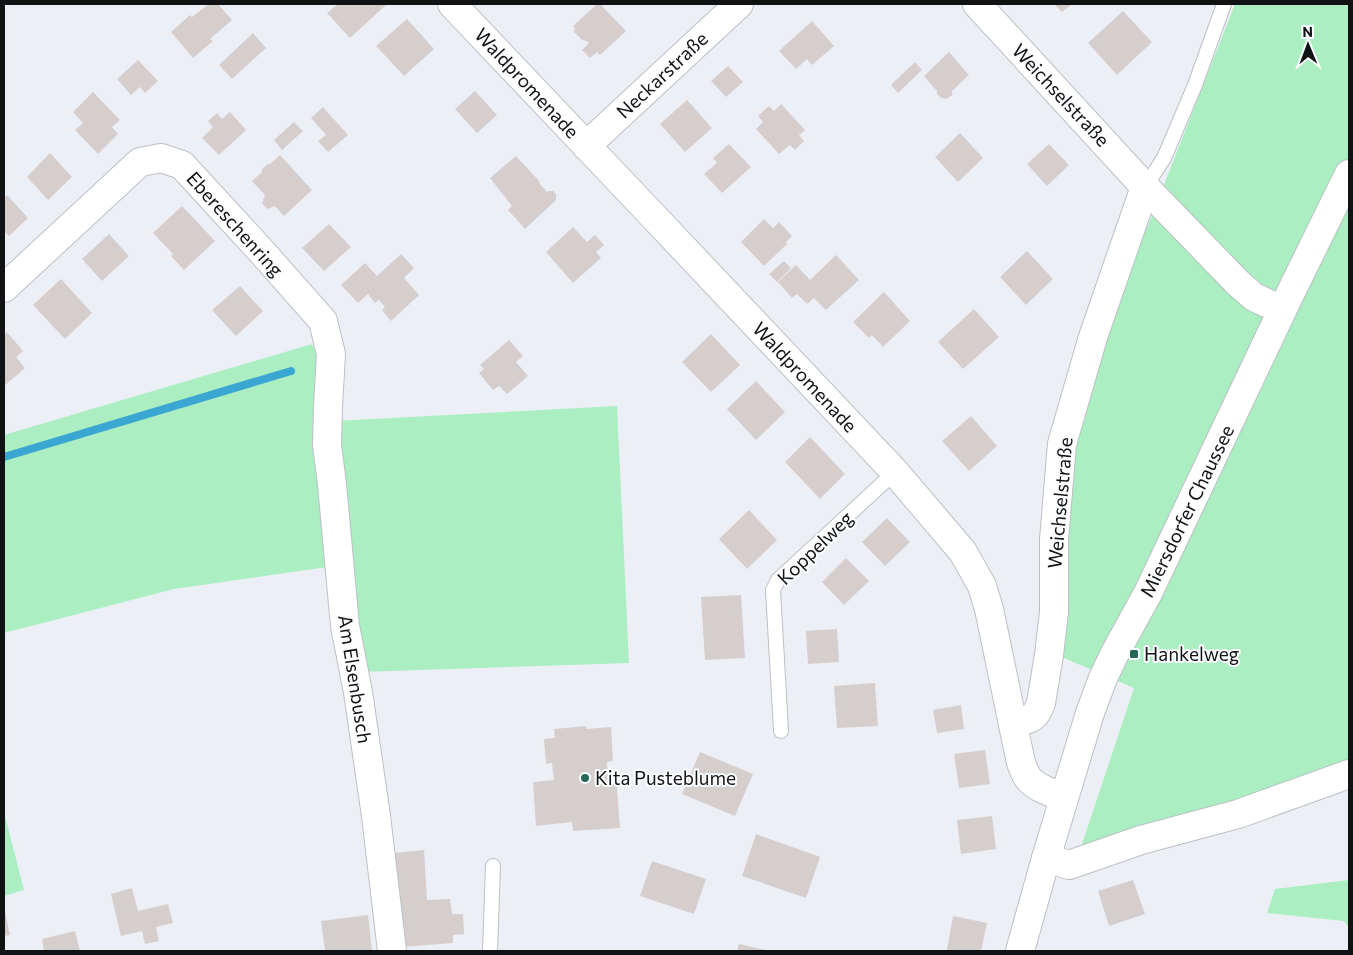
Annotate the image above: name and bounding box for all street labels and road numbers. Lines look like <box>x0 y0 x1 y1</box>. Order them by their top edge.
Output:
street label: Waldpromenade <box>470 23 584 143</box>
street label: Neckarstraße <box>611 26 712 123</box>
street label: Weichselstraße <box>1008 39 1115 151</box>
street label: Ebereschenring <box>182 166 289 281</box>
street label: Waldpromenade <box>748 317 862 437</box>
street label: Miersdorfer Chaussee <box>1135 421 1238 601</box>
street label: Weichselstraße <box>1042 436 1077 570</box>
street label: Koppelweg <box>772 506 857 589</box>
street label: Am Elsenbusch <box>334 613 377 745</box>

